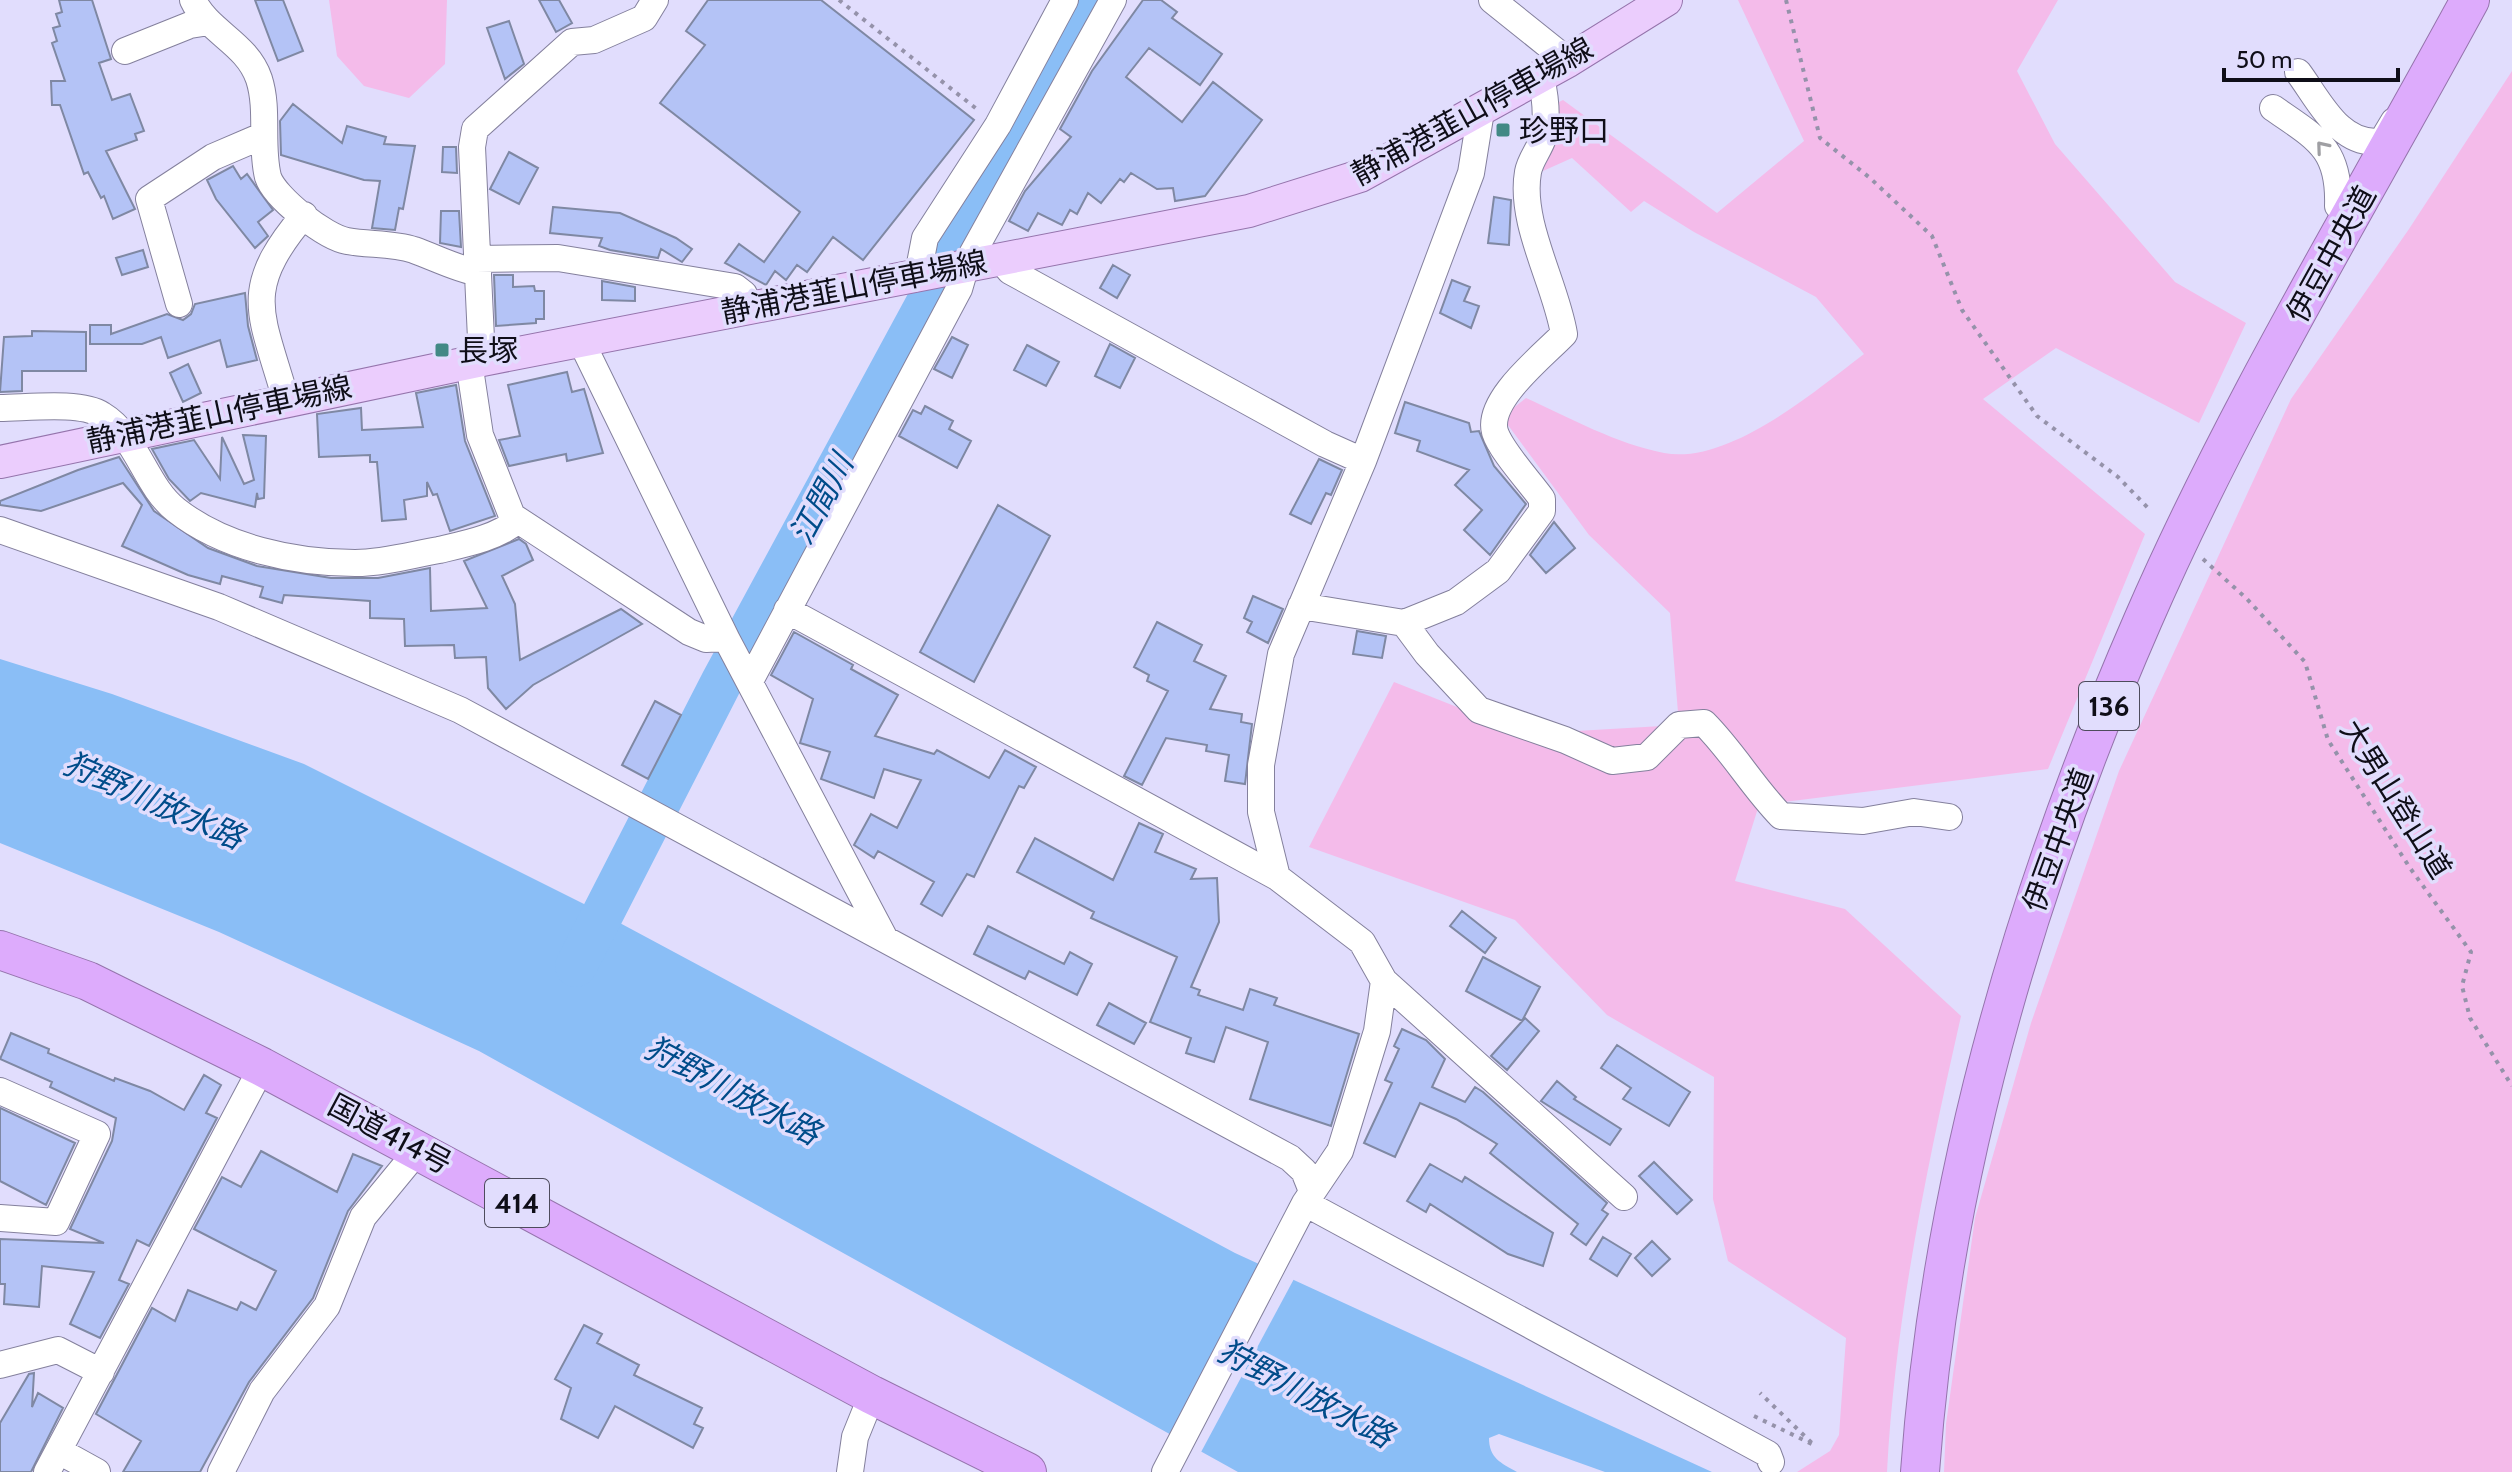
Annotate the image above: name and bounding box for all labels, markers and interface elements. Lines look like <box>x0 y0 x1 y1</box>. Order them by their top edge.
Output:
street label: 静浦港韮山停車場線 <box>1345 29 1599 193</box>
scale bar <box>2224 32 2398 82</box>
text: 50 m <box>2236 45 2292 74</box>
place label: 珍野口 <box>1519 112 1609 149</box>
marker: 珍野口 <box>1494 121 1512 139</box>
one-way arrow <box>2317 142 2332 157</box>
street label: 伊豆中央道 <box>2278 179 2384 329</box>
street label: 静浦港韮山停車場線 <box>718 243 990 331</box>
place label: 長塚 <box>458 332 518 369</box>
marker: 長塚 <box>433 341 451 359</box>
street label: 静浦港韮山停車場線 <box>83 368 355 460</box>
water label: 江間川 <box>781 445 862 551</box>
road number: 136 <box>2079 682 2139 730</box>
street label: 大男山登山道 <box>2333 713 2459 885</box>
water label: 狩野川放水路 <box>58 743 252 858</box>
street label: 伊豆中央道 <box>2015 763 2101 917</box>
water label: 狩野川放水路 <box>639 1028 830 1154</box>
street label: 国道414号 <box>322 1086 458 1182</box>
road number: 414 <box>485 1179 549 1227</box>
water label: 狩野川放水路 <box>1212 1331 1403 1457</box>

